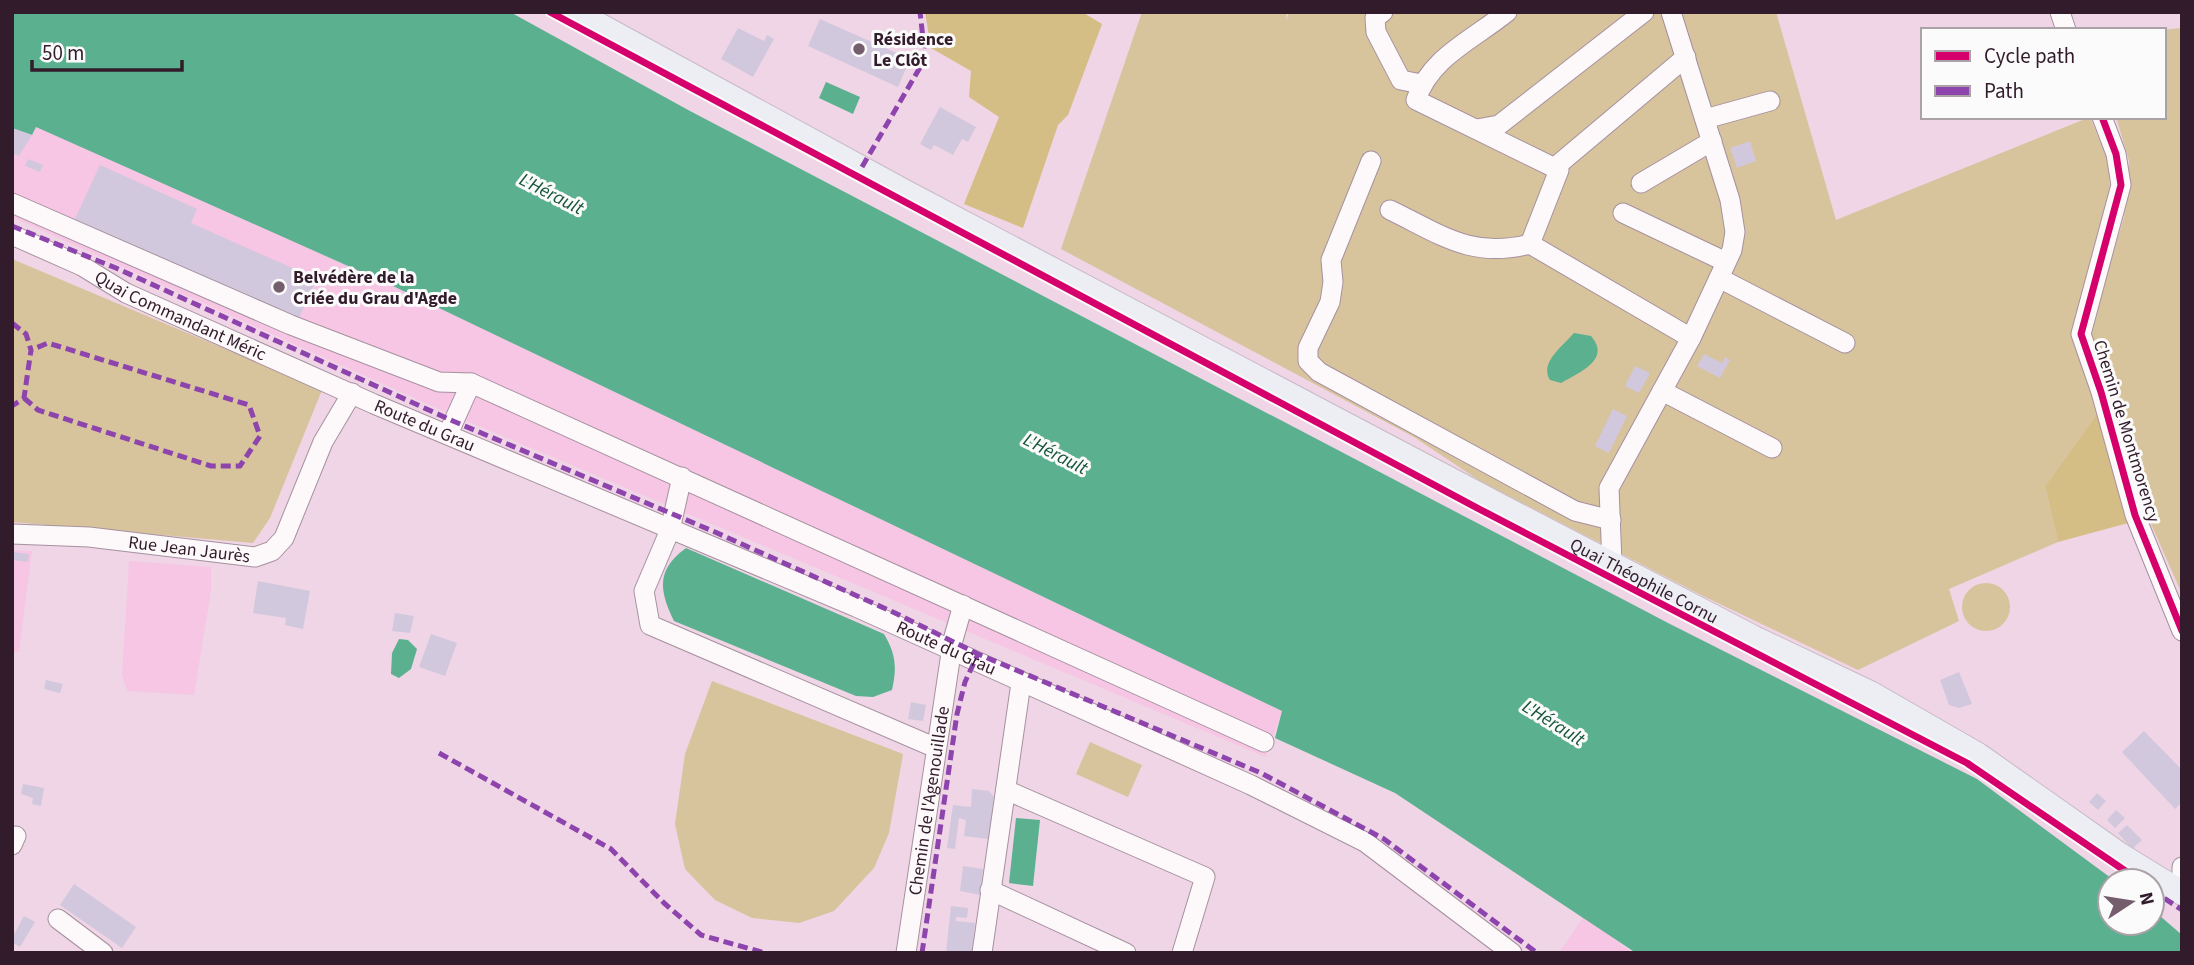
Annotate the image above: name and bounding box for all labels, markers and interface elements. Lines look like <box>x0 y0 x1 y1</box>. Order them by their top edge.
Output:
place label: Résidence Le Clôt <box>873 27 953 73</box>
scale bar <box>32 28 182 72</box>
legend <box>1921 28 2166 119</box>
text: 50 m <box>42 38 84 68</box>
marker: Résidence Le Clôt <box>851 41 867 57</box>
text: Cycle path <box>1984 41 2075 71</box>
text: Path <box>1984 76 2024 106</box>
water label: L'Hérault <box>514 167 589 222</box>
street label: Quai Commandant Méric <box>90 265 270 367</box>
place label: Belvédère de la Criée du Grau d'Agde <box>293 265 457 311</box>
marker: Belvédère de la Criée du Grau d'Agde <box>271 279 287 295</box>
street label: Chemin de Montmorency <box>2087 337 2166 526</box>
street label: Route du Grau <box>370 394 479 458</box>
water label: L'Hérault <box>1018 427 1093 482</box>
street label: Rue Jean Jaurès <box>127 530 251 569</box>
street label: Quai Théophile Cornu <box>1565 532 1723 630</box>
street label: Route du Grau <box>892 615 1000 682</box>
water label: L'Hérault <box>1517 694 1590 753</box>
street label: Chemin de l'Agenouillade <box>903 704 956 897</box>
north arrow <box>2096 867 2166 937</box>
text: N <box>2132 890 2161 908</box>

